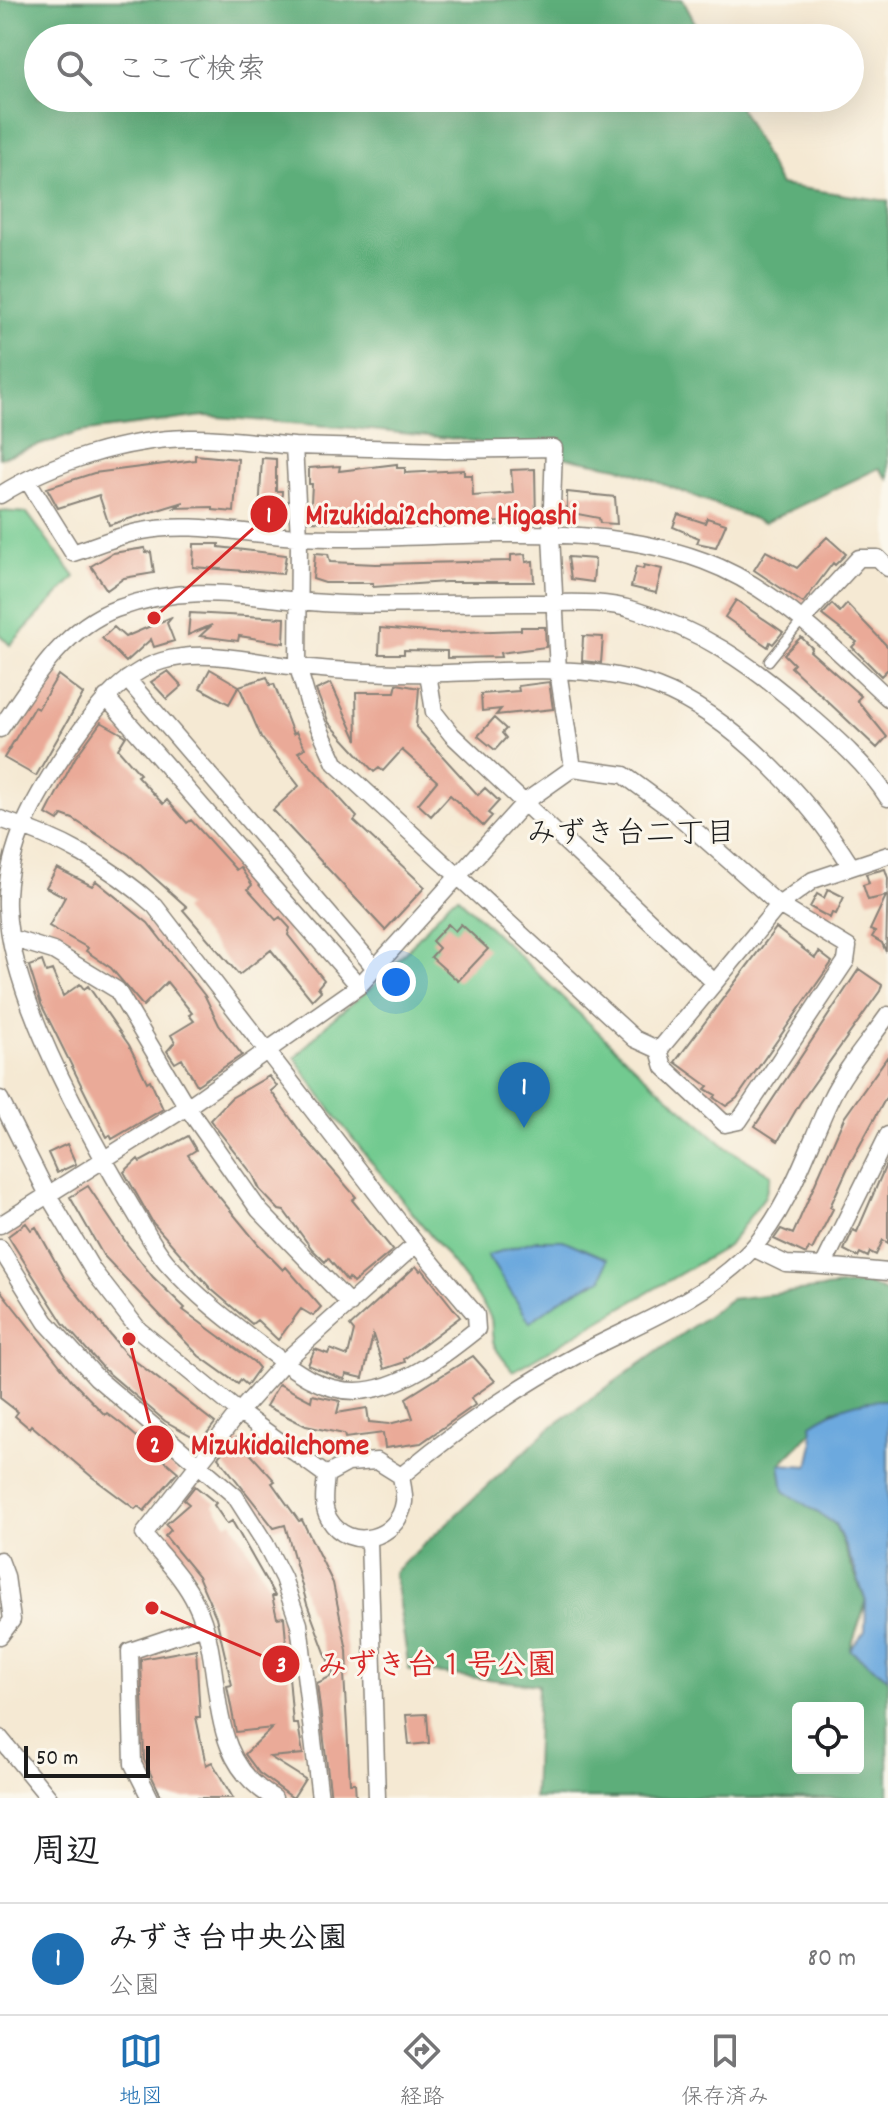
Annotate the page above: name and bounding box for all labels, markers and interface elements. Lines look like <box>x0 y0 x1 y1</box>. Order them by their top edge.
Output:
search box <box>24 24 864 112</box>
icon: search <box>52 46 96 90</box>
text: ここで検索 <box>116 51 266 94</box>
callout: Mizukidai2chome Higashi <box>249 487 593 541</box>
text: Mizukidai2chome Higashi <box>305 497 577 540</box>
text: 1 <box>266 500 272 534</box>
district label: みずき台二丁目 <box>527 815 735 858</box>
your location <box>376 962 416 1002</box>
pin: 1 <box>498 1062 550 1128</box>
callout: Mizukidai1chome <box>135 1417 385 1471</box>
text: Mizukidai1chome <box>191 1427 369 1470</box>
text: 2 <box>150 1430 160 1464</box>
callout: みずき台１号公園 <box>261 1637 573 1691</box>
text: みずき台１号公園 <box>317 1647 557 1690</box>
text: 3 <box>276 1650 286 1684</box>
map controls <box>792 1702 864 1774</box>
button: locate <box>792 1702 864 1774</box>
scale bar <box>24 1742 150 1778</box>
text: 50 m <box>36 1744 78 1775</box>
text: 周辺 <box>32 1830 100 1879</box>
text: みずき台中央公園 <box>108 1920 347 1963</box>
text: 1 <box>55 1941 61 1978</box>
text: 80 m <box>808 1941 856 1978</box>
text: 公園 <box>108 1969 160 2006</box>
tab: 地図 <box>119 2029 163 2114</box>
tab: 経路 <box>400 2029 444 2114</box>
tab: 保存済み <box>681 2029 769 2114</box>

